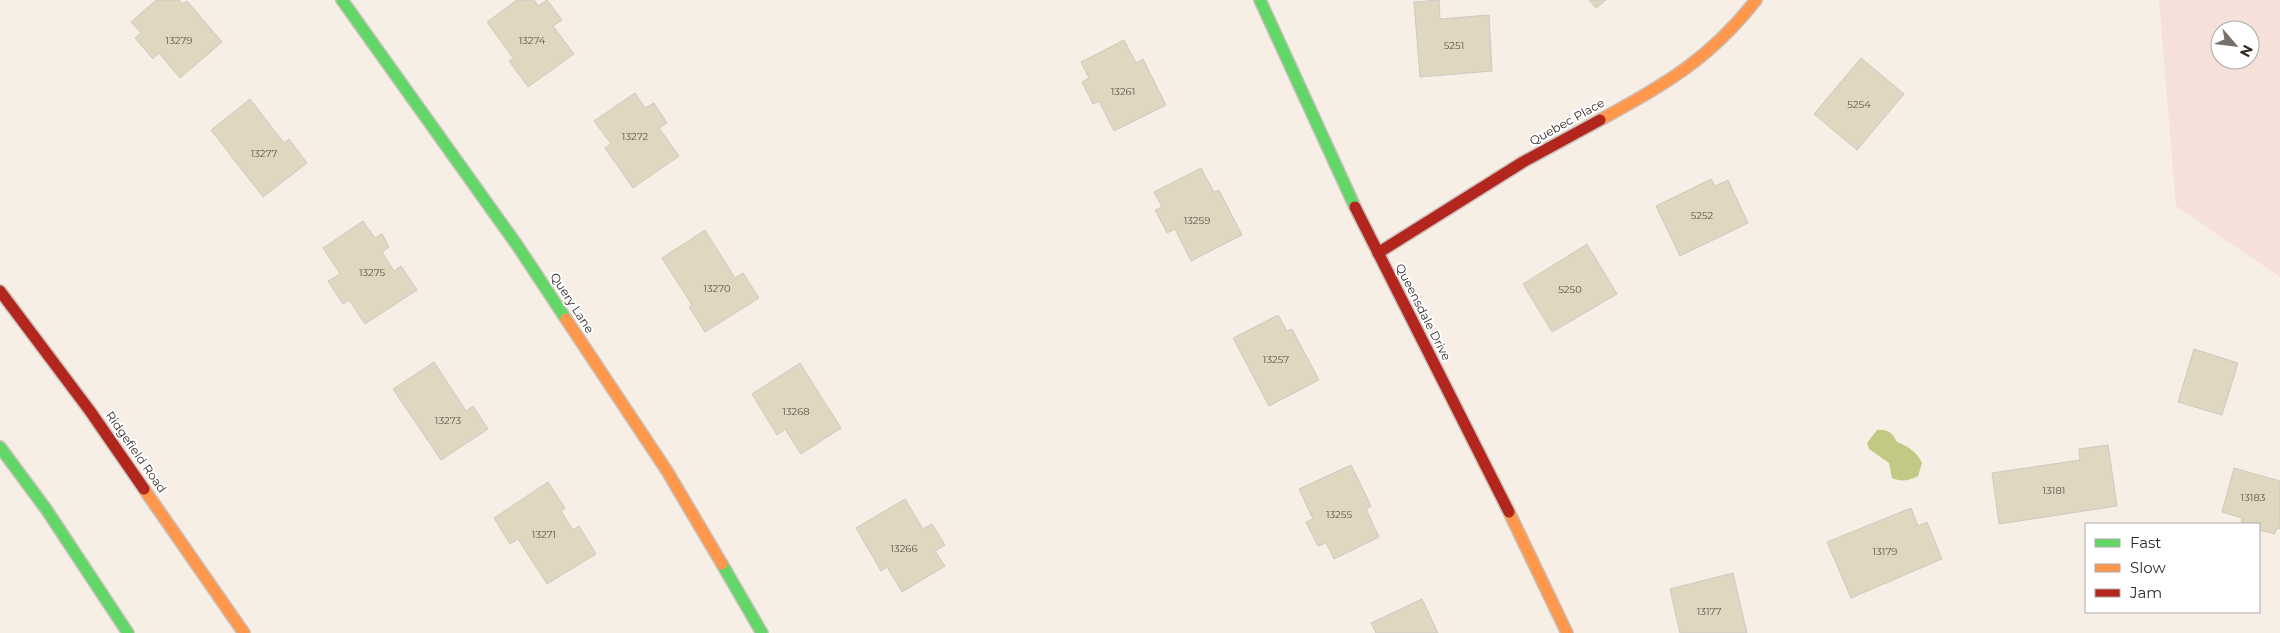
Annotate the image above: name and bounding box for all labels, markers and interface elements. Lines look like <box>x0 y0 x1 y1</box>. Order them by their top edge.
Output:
north arrow <box>2210 20 2260 70</box>
house number: 13279 <box>166 34 192 47</box>
house number: 13274 <box>519 34 546 47</box>
house number: 5251 <box>1444 39 1464 52</box>
text: N <box>2236 42 2257 60</box>
house number: 13261 <box>1111 85 1135 98</box>
street label: Quebec Place <box>1527 95 1607 148</box>
house number: 5254 <box>1847 98 1871 111</box>
house number: 13272 <box>622 130 649 143</box>
house number: 13277 <box>251 147 277 160</box>
house number: 5252 <box>1691 209 1714 222</box>
house number: 13259 <box>1184 214 1210 227</box>
street label: Queensdale Drive <box>1393 261 1454 363</box>
house number: 13275 <box>359 266 385 279</box>
street label: Query Lane <box>547 270 598 336</box>
house number: 13270 <box>703 282 731 295</box>
house number: 5250 <box>1558 283 1582 296</box>
house number: 13257 <box>1263 353 1289 366</box>
house number: 13268 <box>782 405 810 418</box>
street label: Ridgefield Road <box>103 408 170 495</box>
house number: 13273 <box>435 414 462 427</box>
house number: 13181 <box>2043 484 2065 497</box>
house number: 13183 <box>2241 491 2266 504</box>
house number: 13255 <box>1326 508 1352 521</box>
legend <box>2085 523 2260 613</box>
house number: 13271 <box>532 528 556 541</box>
text: Fast <box>2130 533 2161 552</box>
house number: 13266 <box>890 542 918 555</box>
house number: 13179 <box>1873 545 1897 558</box>
text: Slow <box>2130 558 2166 577</box>
text: Jam <box>2129 583 2162 602</box>
house number: 13177 <box>1697 605 1721 618</box>

